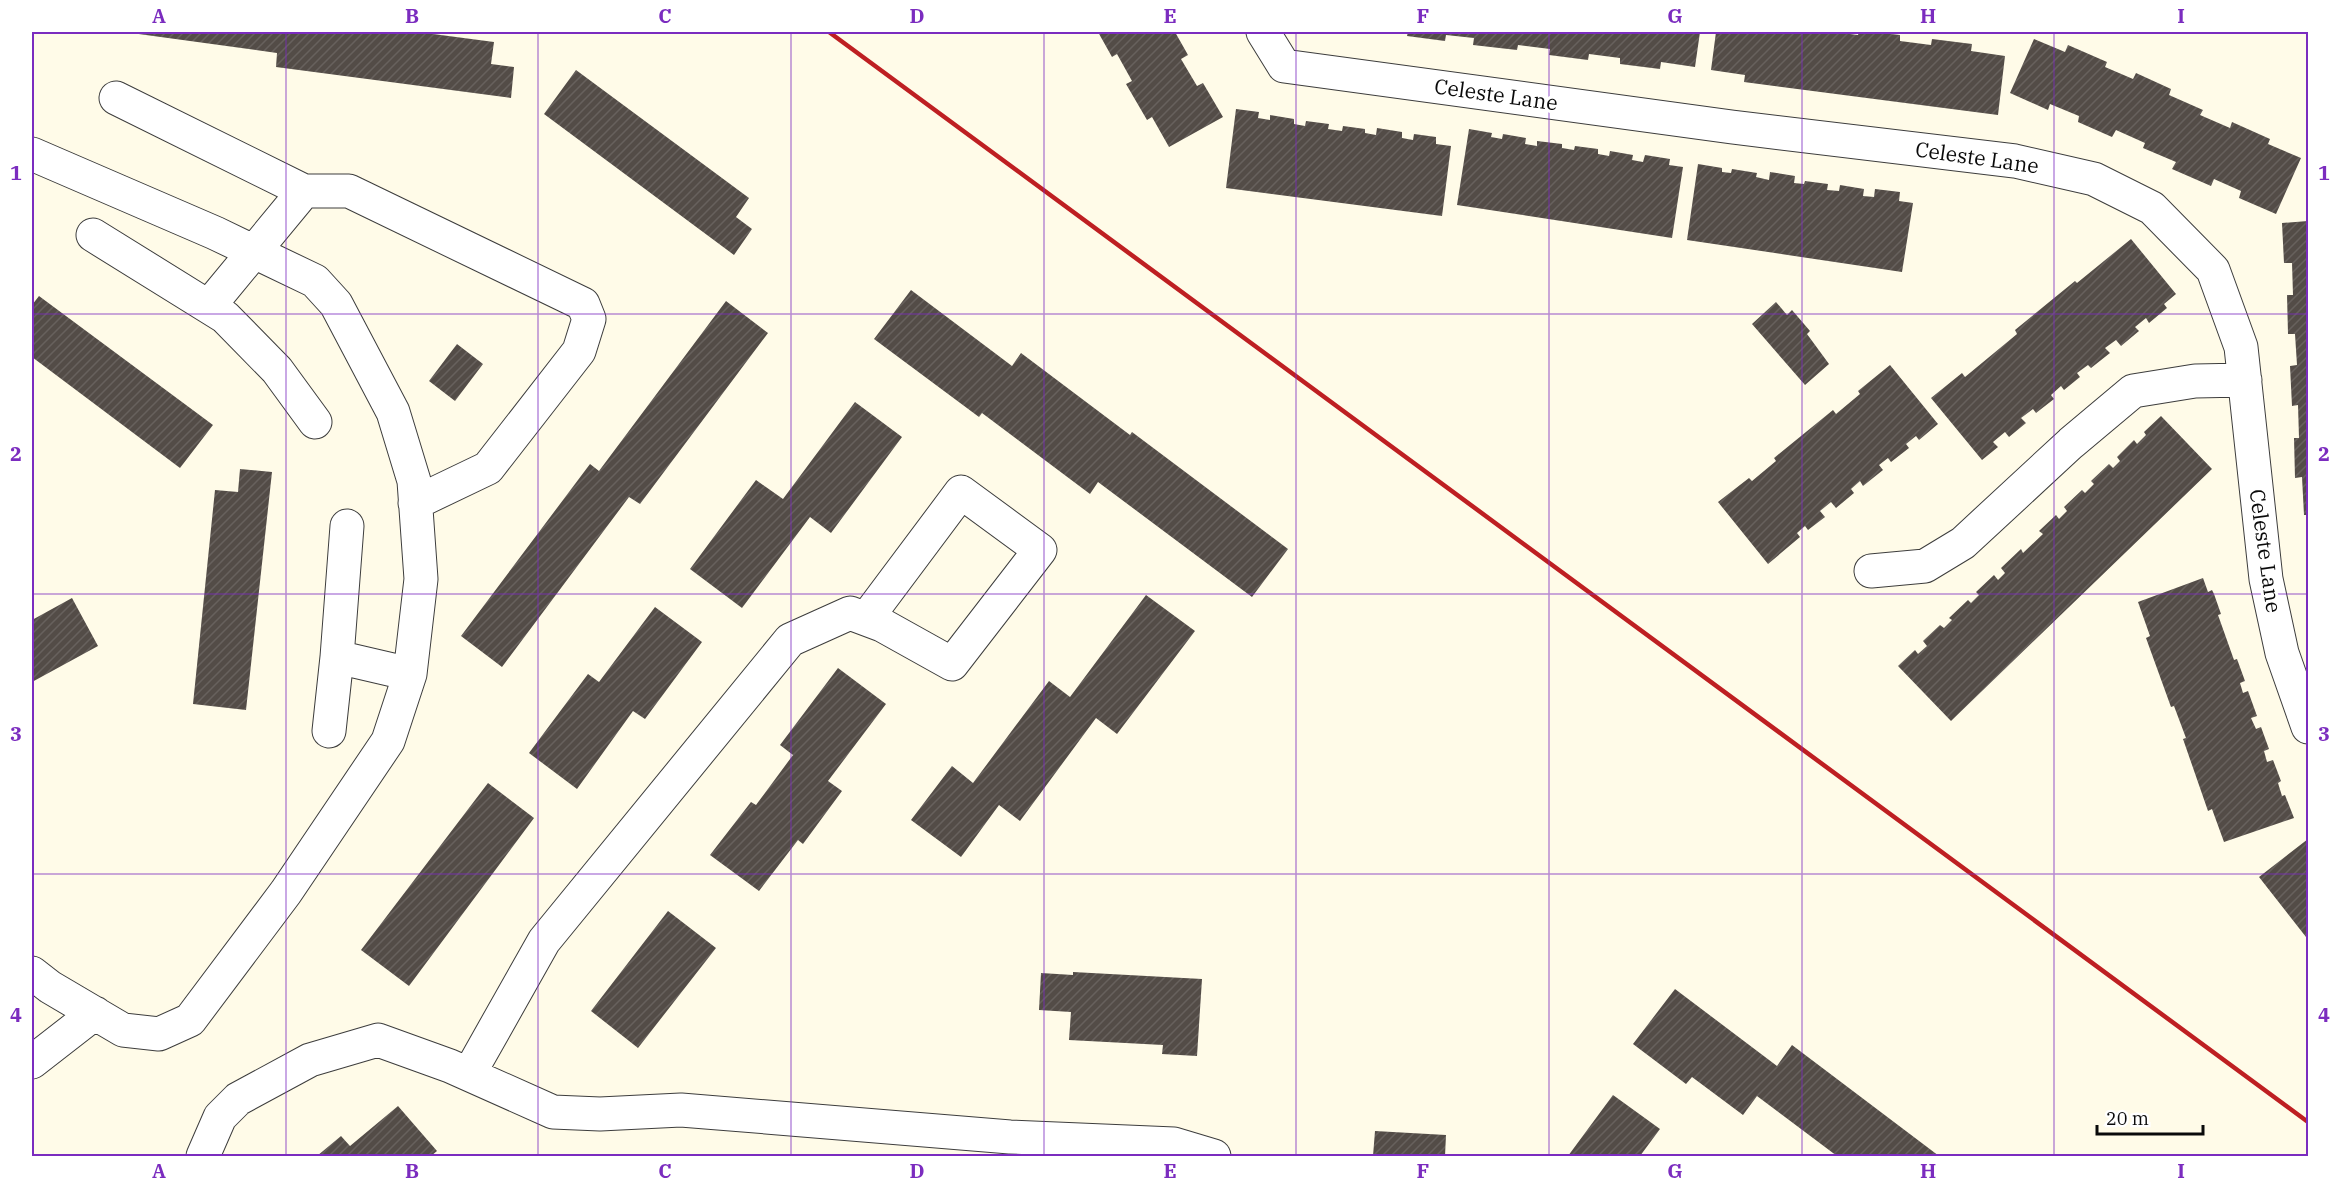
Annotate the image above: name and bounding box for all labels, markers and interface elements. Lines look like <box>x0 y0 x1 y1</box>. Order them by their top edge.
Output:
text: A <box>152 2 166 29</box>
text: B <box>405 2 419 29</box>
text: C <box>658 2 672 29</box>
text: D <box>909 2 925 29</box>
text: E <box>1163 2 1177 29</box>
text: F <box>1417 2 1429 29</box>
text: G <box>1667 2 1683 29</box>
text: H <box>1920 2 1936 29</box>
text: I <box>2177 2 2185 29</box>
street label: Celeste Lane <box>1433 71 1560 117</box>
street label: Celeste Lane <box>1914 134 2041 180</box>
text: 1 <box>10 159 22 186</box>
text: 1 <box>2318 159 2330 186</box>
text: 2 <box>10 440 22 467</box>
text: 2 <box>2318 440 2330 467</box>
street label: Celeste Lane <box>2243 487 2289 614</box>
text: 3 <box>10 720 22 747</box>
text: 3 <box>2318 720 2330 747</box>
text: 4 <box>10 1001 22 1028</box>
text: 4 <box>2318 1001 2330 1028</box>
scale bar <box>2097 1098 2204 1136</box>
text: 20 m <box>2106 1107 2149 1130</box>
text: A <box>152 1157 166 1184</box>
text: B <box>405 1157 419 1184</box>
text: C <box>658 1157 672 1184</box>
text: D <box>909 1157 925 1184</box>
text: E <box>1163 1157 1177 1184</box>
text: F <box>1417 1157 1429 1184</box>
text: G <box>1667 1157 1683 1184</box>
text: H <box>1920 1157 1936 1184</box>
text: I <box>2177 1157 2185 1184</box>

